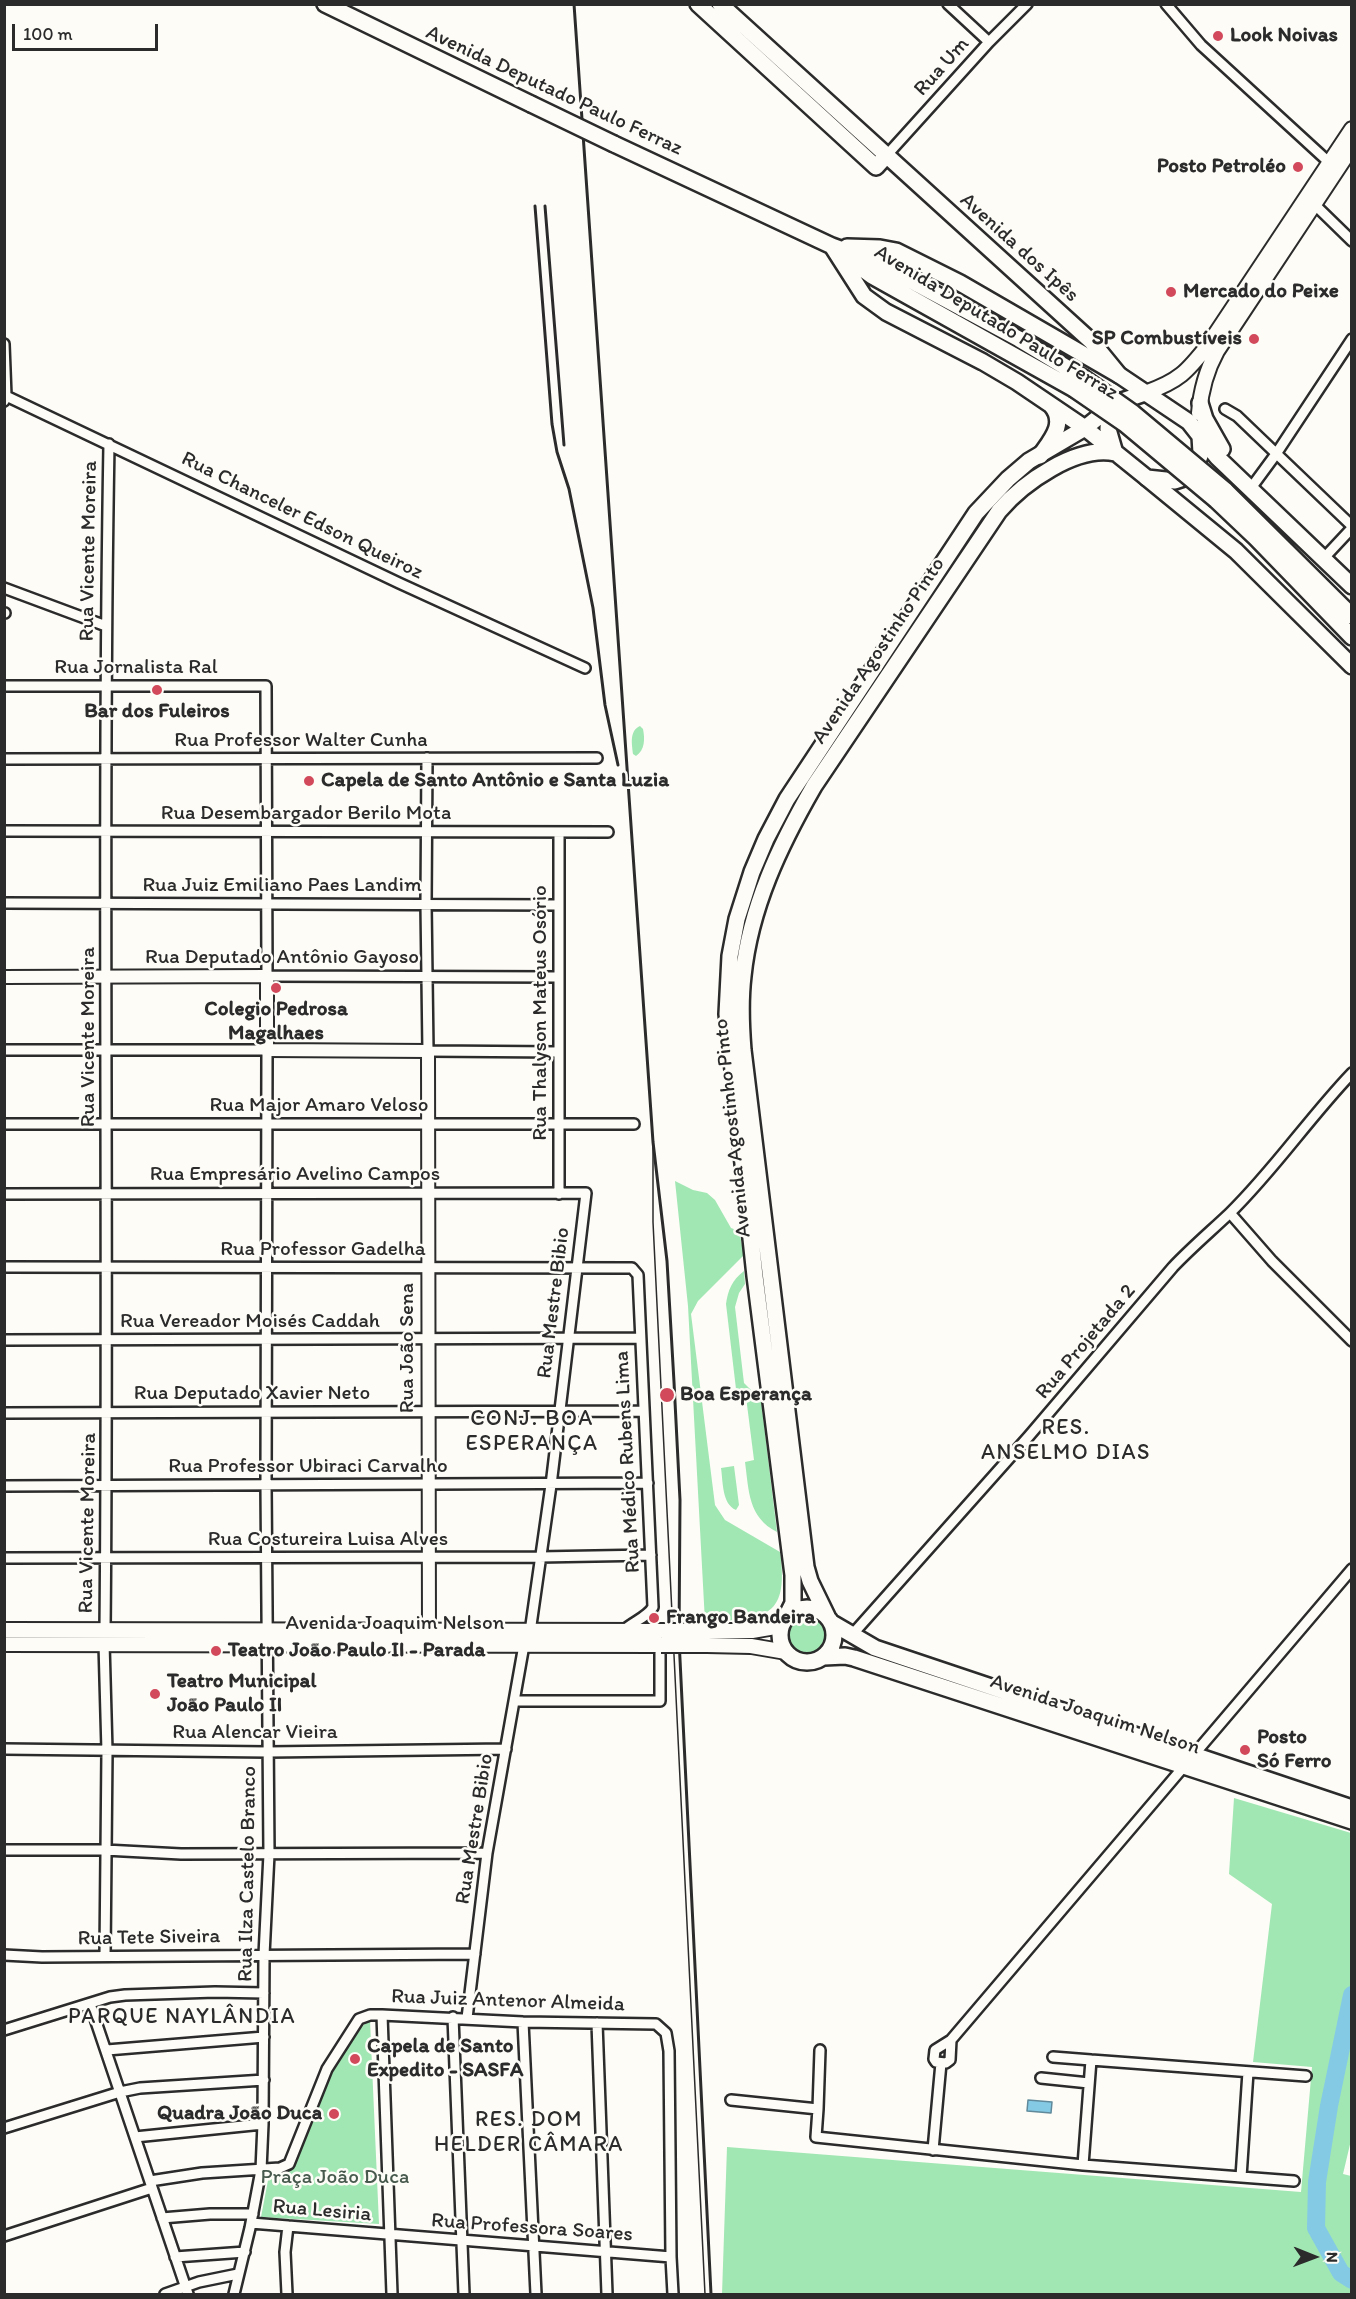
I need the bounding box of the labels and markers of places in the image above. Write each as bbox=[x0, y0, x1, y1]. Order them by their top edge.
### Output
place label: Look Noivas bbox=[1230, 23, 1338, 49]
marker: Look Noivas bbox=[1211, 29, 1225, 43]
place label: Posto Petroléo bbox=[1157, 154, 1286, 180]
marker: Posto Petroléo bbox=[1291, 160, 1305, 174]
place label: Mercado do Peixe bbox=[1183, 279, 1339, 305]
marker: Mercado do Peixe bbox=[1164, 285, 1178, 299]
place label: SP Combustíveis bbox=[1092, 326, 1242, 352]
marker: SP Combustíveis bbox=[1247, 332, 1261, 346]
marker: Bar dos Fuleiros bbox=[150, 683, 164, 697]
place label: Bar dos Fuleiros bbox=[84, 699, 230, 725]
place label: Capela de Santo Antônio e Santa Luzia bbox=[321, 768, 669, 794]
marker: Capela de Santo Antônio e Santa Luzia bbox=[302, 774, 316, 788]
marker: Colegio Pedrosa Magalhaes bbox=[269, 981, 283, 995]
place label: Colegio Pedrosa Magalhaes bbox=[204, 997, 348, 1047]
place label: Boa Esperança bbox=[680, 1382, 812, 1408]
marker: Boa Esperança bbox=[658, 1386, 676, 1404]
place label: Frango Bandeira bbox=[666, 1605, 815, 1631]
marker: Frango Bandeira bbox=[647, 1611, 661, 1625]
place label: Teatro João Paulo II - Parada bbox=[228, 1638, 485, 1664]
marker: Teatro João Paulo II - Parada bbox=[209, 1644, 223, 1658]
place label: Teatro Municipal João Paulo II bbox=[167, 1669, 316, 1719]
marker: Teatro Municipal João Paulo II bbox=[148, 1687, 162, 1701]
place label: Posto Só Ferro bbox=[1257, 1725, 1331, 1775]
marker: Posto Só Ferro bbox=[1238, 1743, 1252, 1757]
place label: Capela de Santo Expedito - SASFA bbox=[367, 2034, 523, 2084]
marker: Capela de Santo Expedito - SASFA bbox=[348, 2052, 362, 2066]
place label: Quadra João Duca bbox=[157, 2101, 322, 2127]
marker: Quadra João Duca bbox=[327, 2107, 341, 2121]

